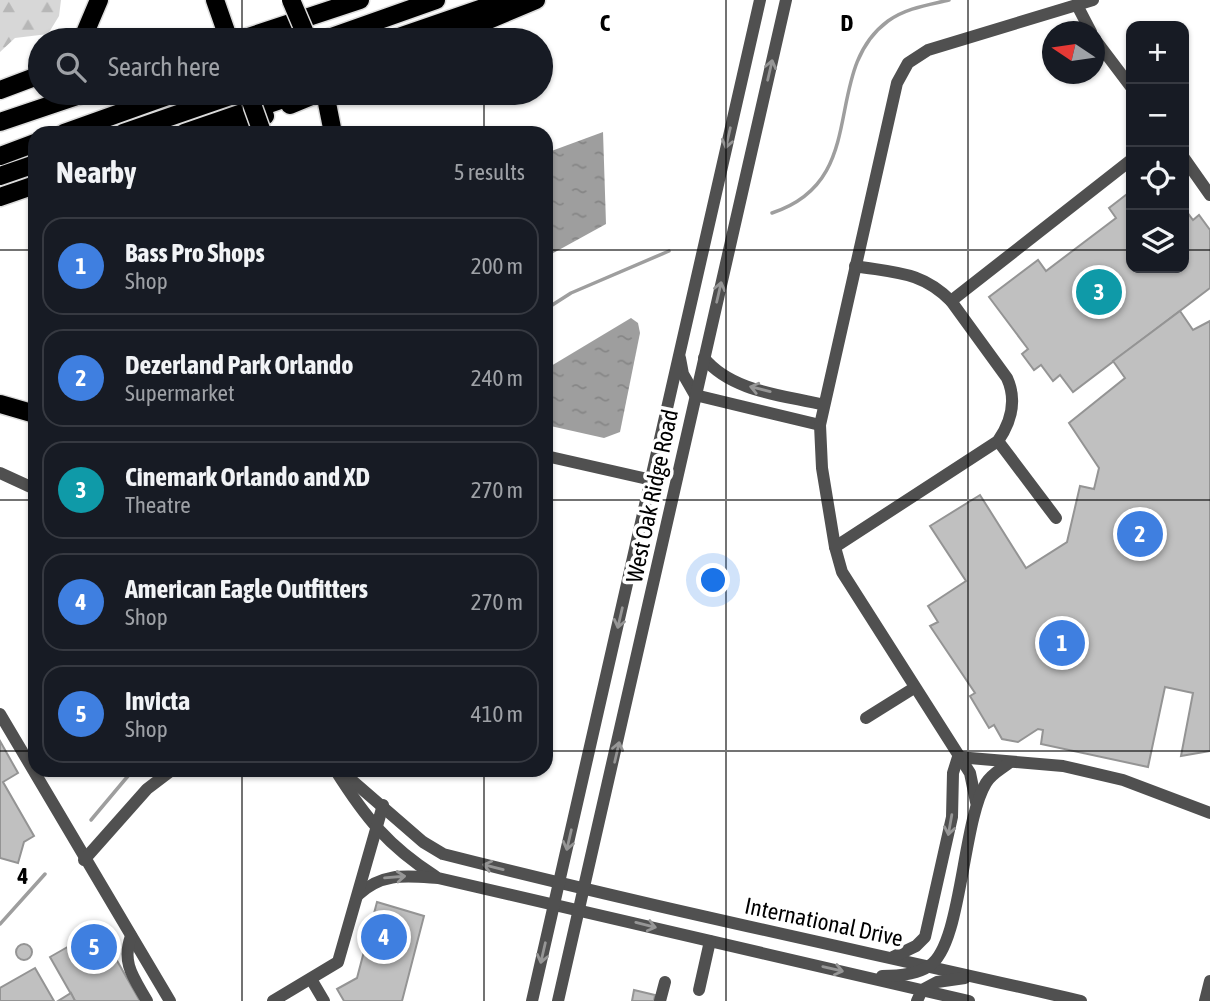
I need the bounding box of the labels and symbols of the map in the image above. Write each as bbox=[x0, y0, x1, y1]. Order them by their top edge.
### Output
text: C bbox=[600, 10, 611, 36]
text: D bbox=[841, 10, 854, 36]
north arrow bbox=[1042, 21, 1105, 84]
one-way arrow bbox=[764, 59, 777, 82]
one-way arrow bbox=[720, 126, 734, 149]
pin: 3 bbox=[1076, 266, 1122, 318]
one-way arrow bbox=[713, 281, 727, 304]
one-way arrow bbox=[749, 382, 772, 395]
street label: West Oak Ridge Road bbox=[621, 407, 683, 585]
pin: 2 bbox=[1117, 508, 1163, 560]
your location bbox=[696, 563, 730, 597]
one-way arrow bbox=[613, 607, 626, 629]
pin: 1 bbox=[1039, 617, 1085, 669]
one-way arrow bbox=[610, 741, 624, 764]
one-way arrow bbox=[943, 813, 956, 836]
one-way arrow bbox=[562, 828, 575, 851]
one-way arrow bbox=[482, 860, 505, 873]
text: 4 bbox=[17, 863, 29, 889]
one-way arrow bbox=[383, 870, 406, 883]
street label: International Drive bbox=[743, 893, 905, 951]
pin: 4 bbox=[361, 911, 407, 963]
one-way arrow bbox=[634, 919, 657, 933]
pin: 5 bbox=[71, 921, 117, 973]
one-way arrow bbox=[536, 941, 549, 963]
one-way arrow bbox=[821, 963, 844, 976]

